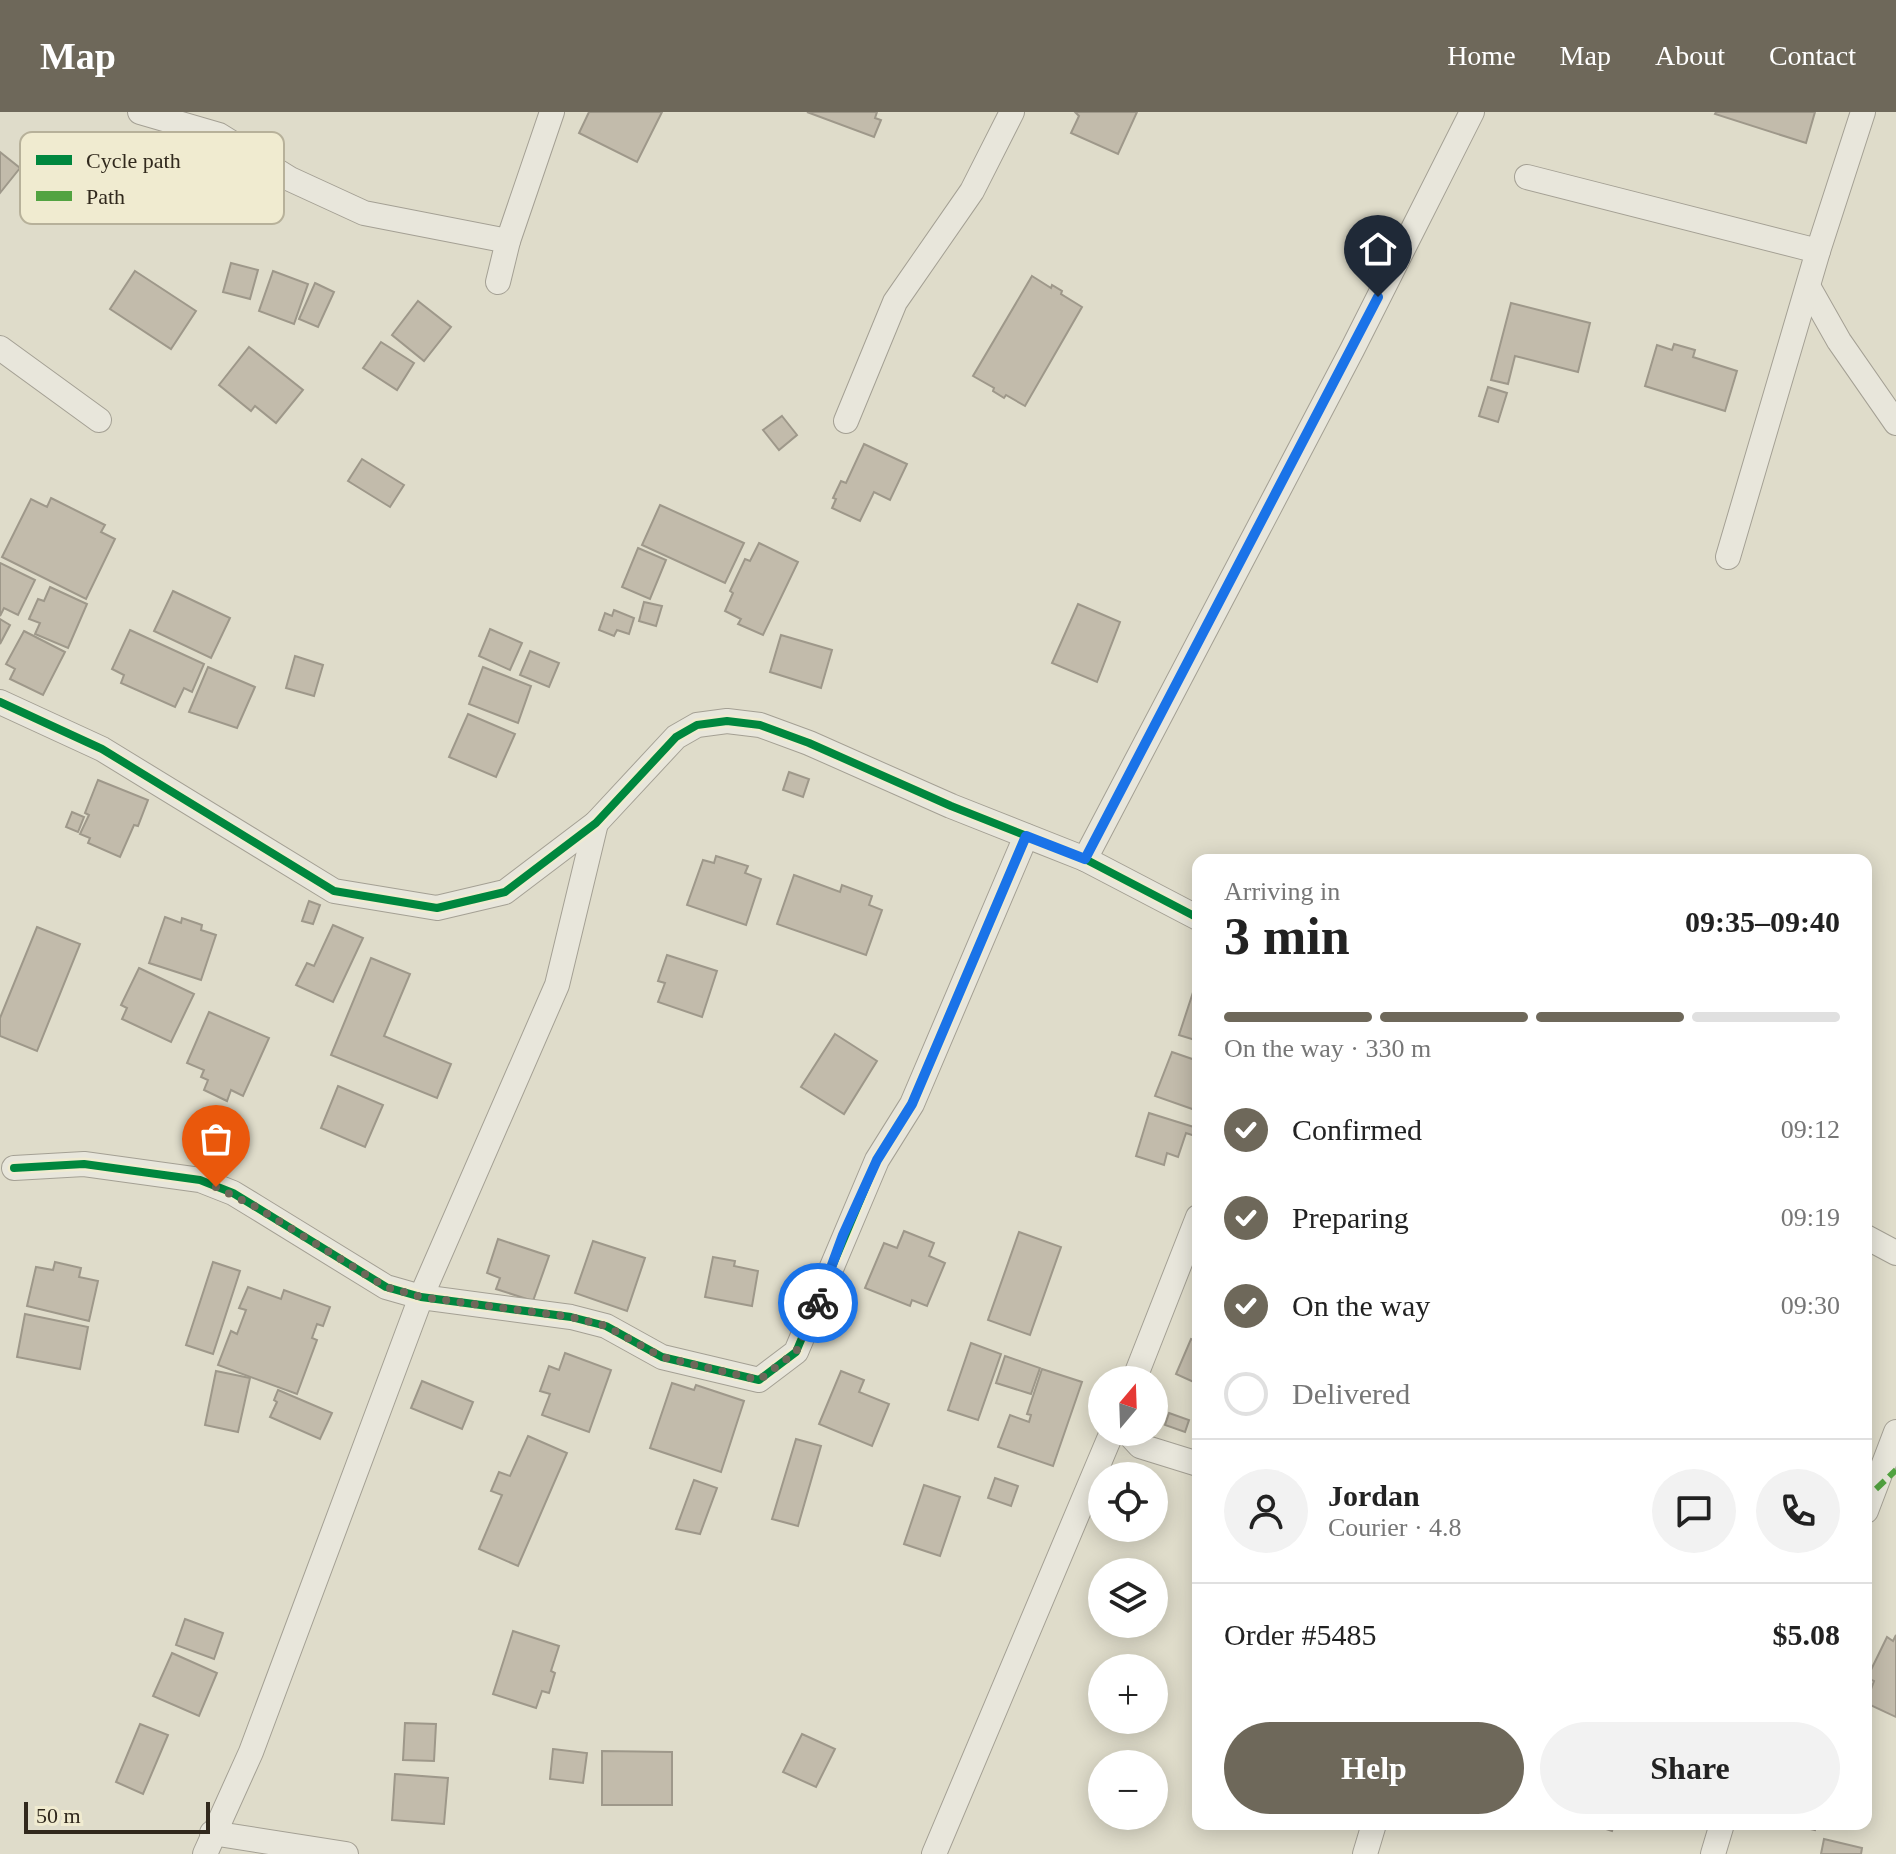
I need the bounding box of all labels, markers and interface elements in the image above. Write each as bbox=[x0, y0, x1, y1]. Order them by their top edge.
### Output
text: Map bbox=[40, 35, 116, 77]
text: Home bbox=[1447, 40, 1516, 71]
text: Map bbox=[1560, 40, 1611, 71]
text: About bbox=[1655, 40, 1725, 71]
text: Contact bbox=[1769, 40, 1856, 71]
legend bbox=[20, 132, 284, 224]
text: Cycle path bbox=[86, 148, 181, 173]
text: Path bbox=[86, 184, 125, 209]
pin bbox=[1344, 215, 1412, 297]
icon: home bbox=[1356, 227, 1400, 271]
text: Arriving in bbox=[1224, 877, 1340, 906]
text: 09:35–09:40 bbox=[1685, 905, 1840, 938]
text: 3 min bbox=[1224, 908, 1350, 965]
text: On the way · 330 m bbox=[1224, 1034, 1431, 1063]
pin bbox=[182, 1105, 250, 1187]
icon: check bbox=[1224, 1108, 1268, 1152]
text: Confirmed bbox=[1292, 1113, 1422, 1146]
text: 09:12 bbox=[1781, 1115, 1840, 1144]
icon: bag bbox=[194, 1117, 238, 1161]
icon: check bbox=[1224, 1196, 1268, 1240]
text: Preparing bbox=[1292, 1201, 1409, 1234]
text: 09:19 bbox=[1781, 1203, 1840, 1232]
courier bbox=[778, 1263, 858, 1343]
icon: bike bbox=[796, 1281, 840, 1325]
icon: check bbox=[1224, 1284, 1268, 1328]
text: On the way bbox=[1292, 1289, 1430, 1322]
text: 09:30 bbox=[1781, 1291, 1840, 1320]
north arrow bbox=[1088, 1366, 1168, 1446]
map controls bbox=[1088, 1366, 1168, 1830]
text: Delivered bbox=[1292, 1377, 1410, 1410]
button: locate bbox=[1088, 1462, 1168, 1542]
button: person bbox=[1224, 1469, 1308, 1553]
button: chat bbox=[1652, 1469, 1736, 1553]
button: phone bbox=[1756, 1469, 1840, 1553]
text: Jordan bbox=[1328, 1479, 1420, 1512]
text: Courier · 4.8 bbox=[1328, 1513, 1462, 1542]
button: layers bbox=[1088, 1558, 1168, 1638]
text: Order #5485 bbox=[1224, 1618, 1376, 1651]
text: $5.08 bbox=[1773, 1618, 1840, 1651]
button: + bbox=[1088, 1654, 1168, 1734]
button: Help bbox=[1224, 1722, 1524, 1814]
button: Share bbox=[1540, 1722, 1840, 1814]
button: − bbox=[1088, 1750, 1168, 1830]
scale bar bbox=[24, 1798, 210, 1834]
text: 50 m bbox=[36, 1803, 81, 1828]

